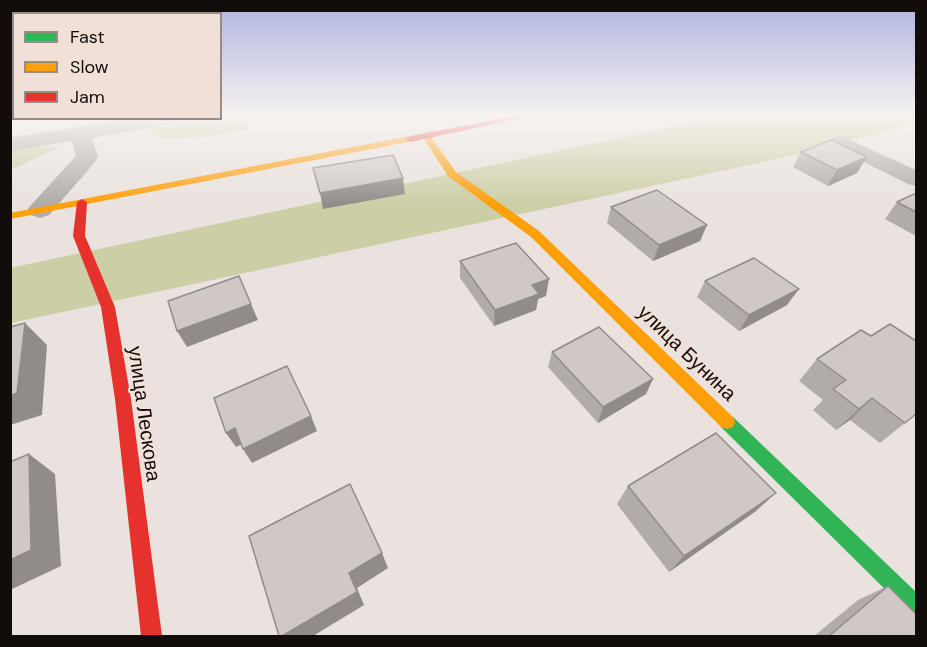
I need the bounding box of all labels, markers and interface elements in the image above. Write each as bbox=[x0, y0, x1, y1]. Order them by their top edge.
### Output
legend bbox=[12, 12, 222, 120]
text: Fast bbox=[70, 25, 105, 49]
text: Slow bbox=[70, 55, 109, 79]
text: Jam bbox=[70, 85, 105, 109]
street label: улица Бунина bbox=[632, 301, 740, 407]
street label: улица Лескова bbox=[122, 345, 164, 483]

